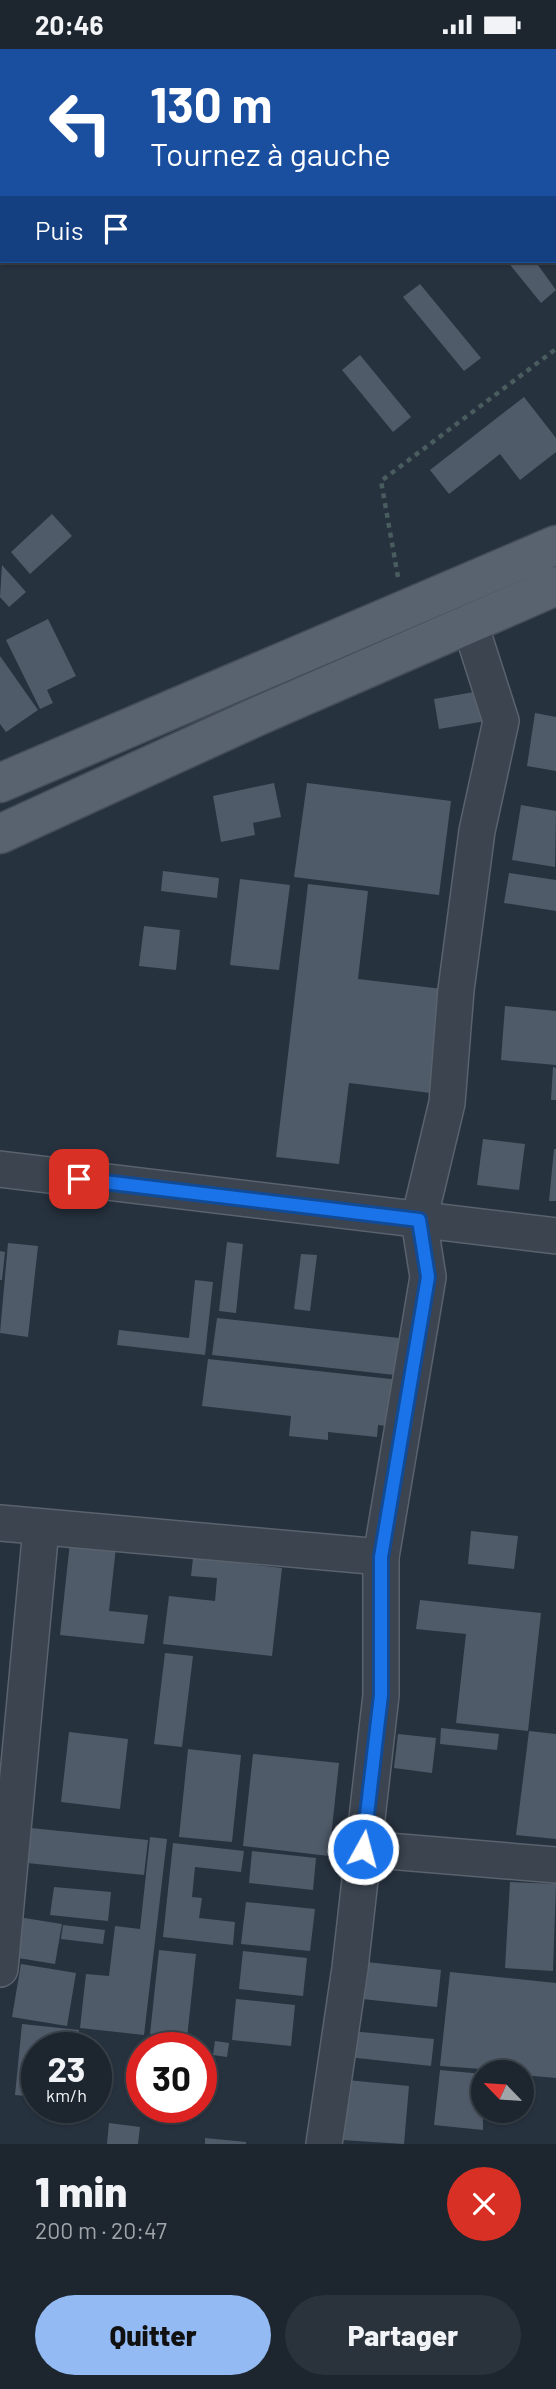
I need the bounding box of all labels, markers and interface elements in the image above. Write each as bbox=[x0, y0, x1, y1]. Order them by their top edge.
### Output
text: 20:46 bbox=[35, 9, 104, 40]
text: 130 m bbox=[150, 74, 272, 133]
icon: left bbox=[35, 77, 126, 168]
text: Tournez à gauche bbox=[150, 134, 391, 172]
icon: arrive bbox=[97, 210, 135, 248]
text: Puis bbox=[35, 214, 83, 245]
pin bbox=[49, 1149, 109, 1209]
icon: arrive bbox=[60, 1160, 98, 1198]
position arrow bbox=[326, 1812, 400, 1886]
speed limit sign: 30 bbox=[126, 2032, 217, 2123]
text: 23 bbox=[47, 2047, 86, 2089]
north arrow bbox=[471, 2060, 534, 2123]
map controls bbox=[471, 2060, 534, 2123]
text: km/h bbox=[46, 2084, 87, 2106]
text: 1 min bbox=[35, 2165, 127, 2215]
button: close bbox=[447, 2167, 521, 2241]
text: 200 m · 20:47 bbox=[35, 2216, 167, 2244]
button: Quitter bbox=[35, 2295, 271, 2375]
button: Partager bbox=[285, 2295, 521, 2375]

